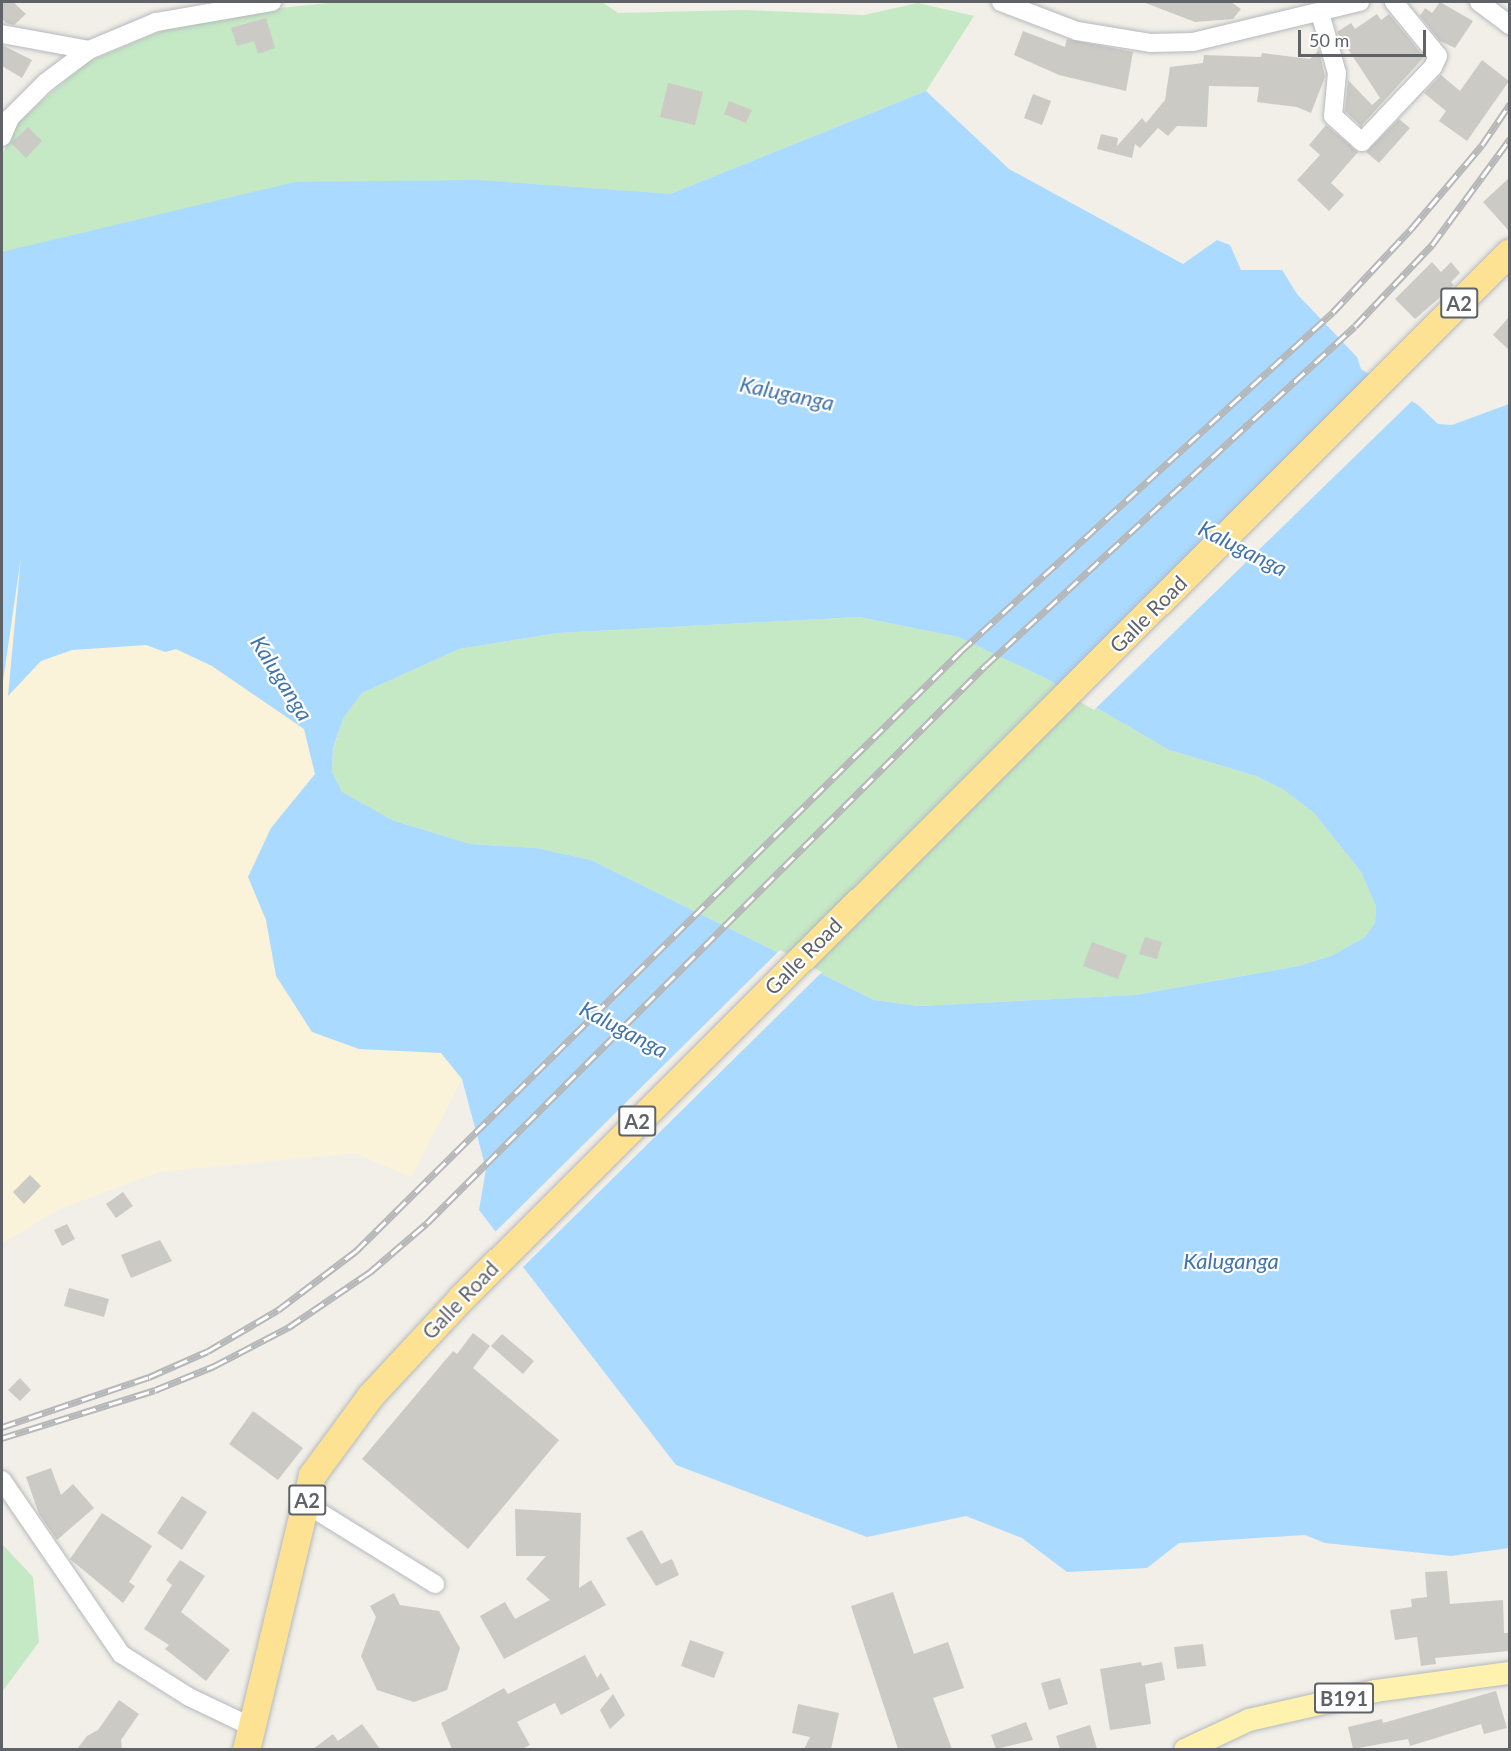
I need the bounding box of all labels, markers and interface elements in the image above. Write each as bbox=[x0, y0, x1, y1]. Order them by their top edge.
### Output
scale bar bbox=[1301, 18, 1428, 56]
text: 50 m bbox=[1309, 29, 1349, 51]
road number: A2 bbox=[1440, 286, 1478, 320]
water label: Kaluganga bbox=[737, 370, 837, 416]
water label: Kaluganga bbox=[1194, 515, 1292, 581]
street label: Galle Road bbox=[1104, 570, 1192, 658]
water label: Kaluganga bbox=[245, 630, 319, 726]
street label: Galle Road bbox=[759, 912, 847, 1000]
water label: Kaluganga bbox=[576, 995, 672, 1063]
road number: A2 bbox=[618, 1104, 656, 1138]
water label: Kaluganga bbox=[1183, 1248, 1279, 1274]
street label: Galle Road bbox=[417, 1256, 503, 1344]
road number: A2 bbox=[288, 1483, 326, 1517]
road number: B191 bbox=[1314, 1681, 1374, 1715]

